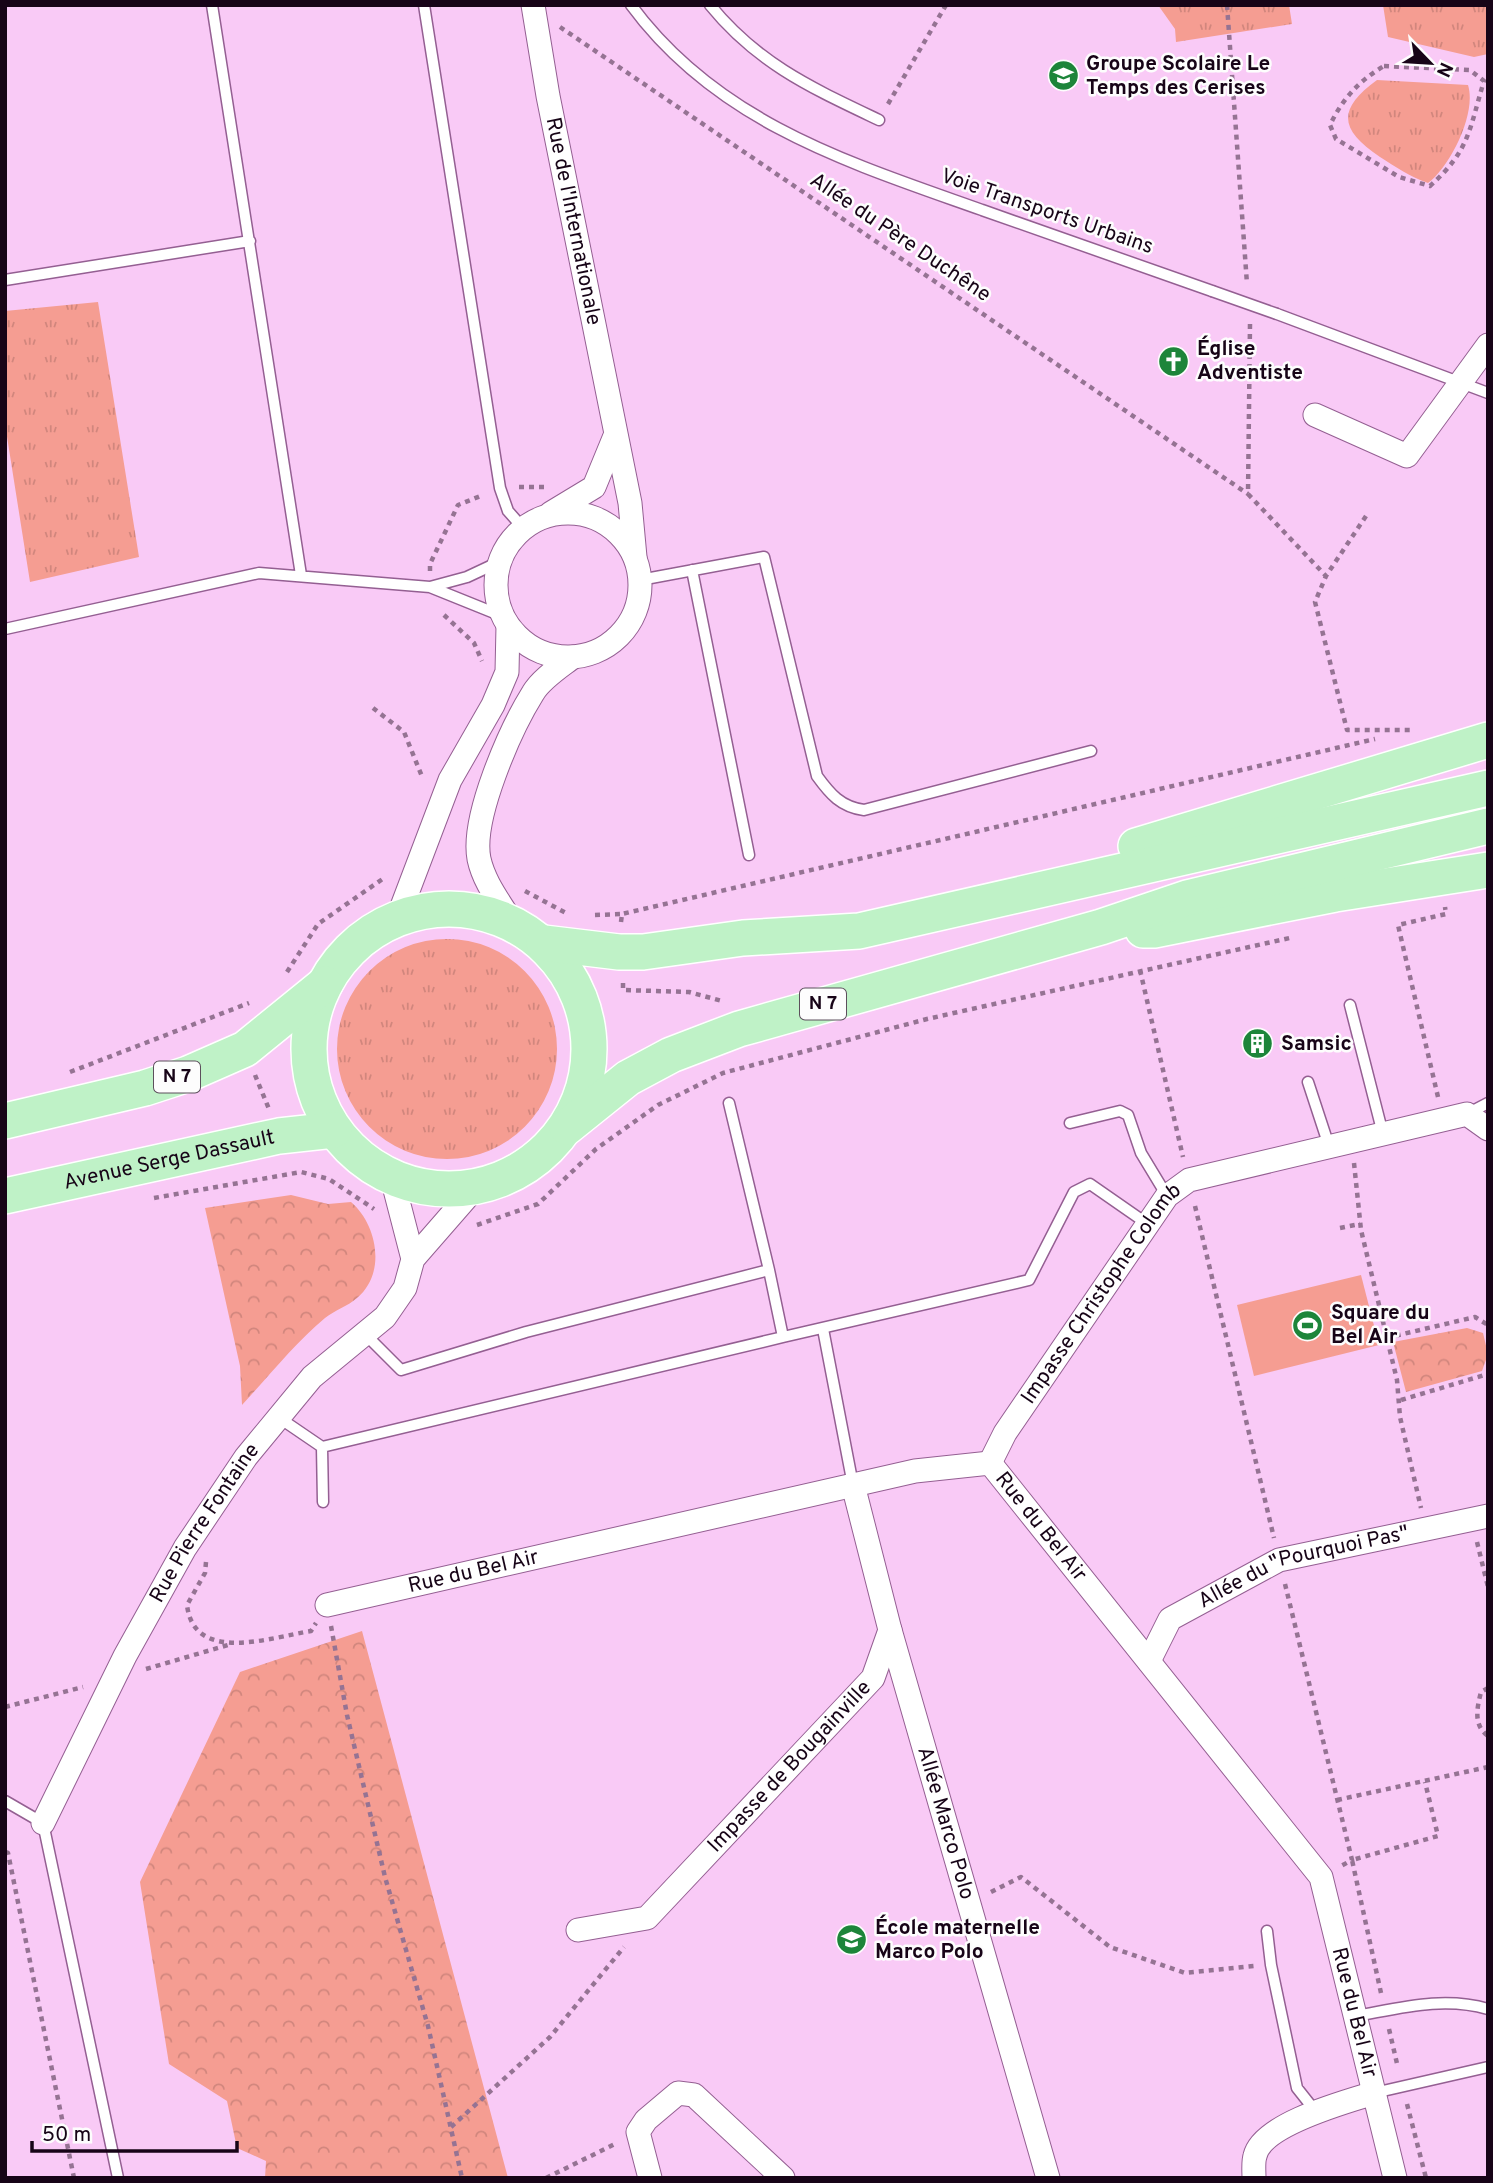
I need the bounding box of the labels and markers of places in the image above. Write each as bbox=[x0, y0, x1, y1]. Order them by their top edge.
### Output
place label: Groupe Scolaire Le Temps des Cerises bbox=[1086, 51, 1270, 102]
school or university icon: Groupe Scolaire Le Temps des Cerises bbox=[1046, 59, 1080, 93]
place label: Église Adventiste bbox=[1197, 335, 1303, 387]
church icon: Église Adventiste bbox=[1157, 344, 1191, 378]
building icon: Samsic bbox=[1241, 1027, 1275, 1061]
place label: Samsic bbox=[1281, 1031, 1352, 1058]
place label: Square du Bel Air bbox=[1331, 1300, 1430, 1351]
sports icon: Square du Bel Air bbox=[1291, 1308, 1325, 1342]
place label: École maternelle Marco Polo bbox=[875, 1914, 1040, 1966]
school or university icon: École maternelle Marco Polo bbox=[835, 1923, 869, 1957]

